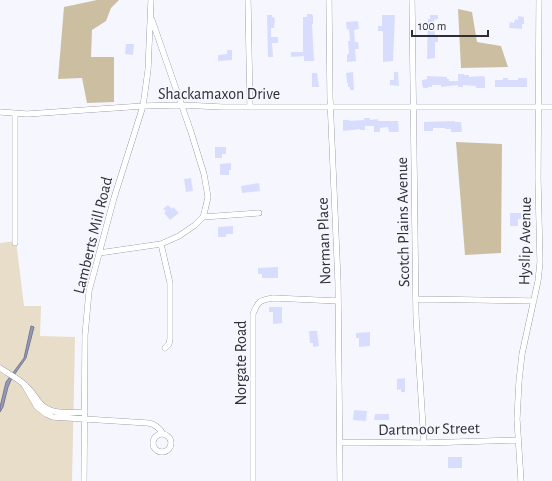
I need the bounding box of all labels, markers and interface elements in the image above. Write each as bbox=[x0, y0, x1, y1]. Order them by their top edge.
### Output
scale bar bbox=[412, 12, 488, 38]
text: 100 m bbox=[418, 20, 446, 32]
street label: Shackamaxon Drive bbox=[158, 86, 280, 102]
street label: Scotch Plains Avenue bbox=[394, 157, 412, 287]
street label: Lamberts Mill Road bbox=[71, 175, 115, 295]
street label: Norman Place bbox=[314, 197, 334, 285]
street label: Hyslip Avenue bbox=[516, 197, 535, 285]
street label: Norgate Road bbox=[233, 320, 249, 406]
street label: Dartmoor Street bbox=[378, 420, 480, 438]

